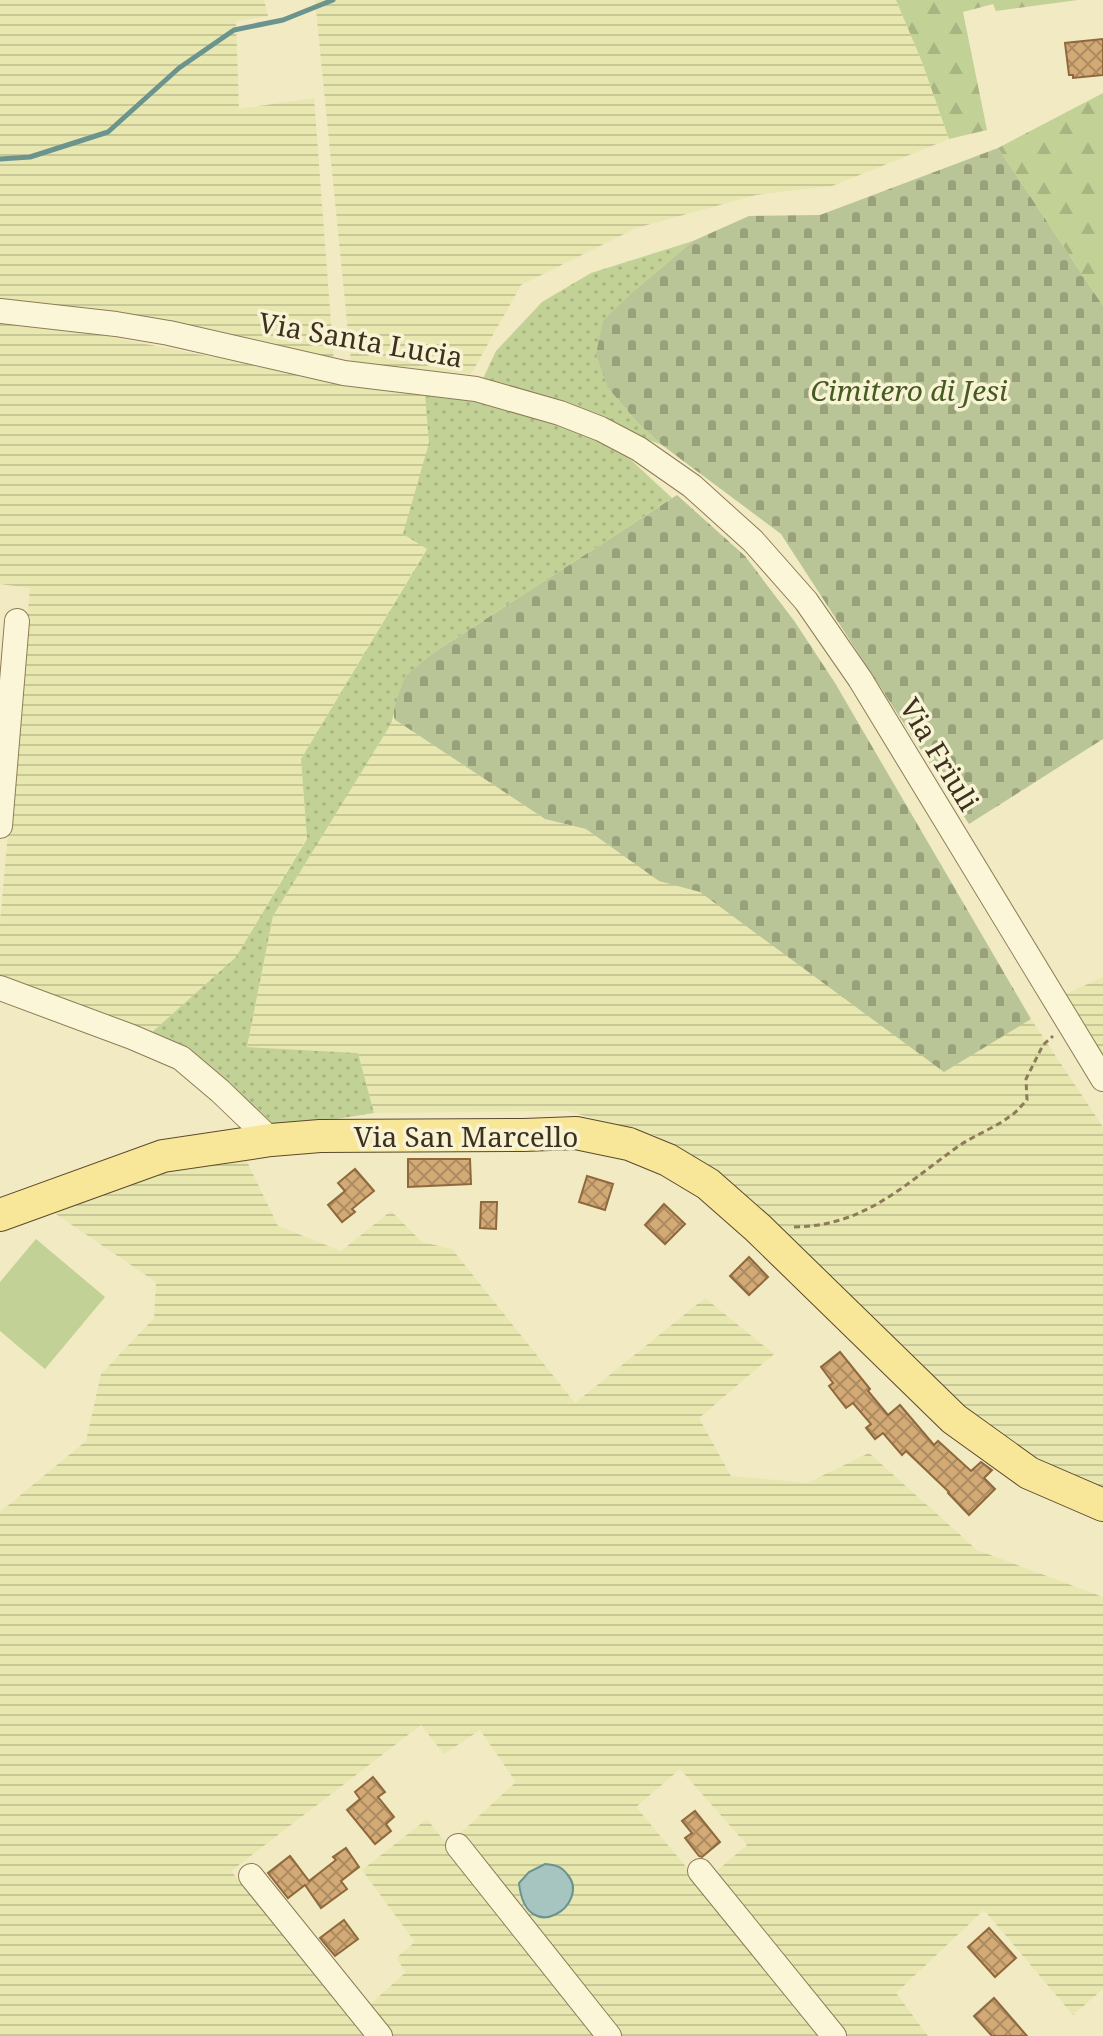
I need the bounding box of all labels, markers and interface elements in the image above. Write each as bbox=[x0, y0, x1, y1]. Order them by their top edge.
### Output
street label: Via Santa Lucia bbox=[256, 302, 466, 376]
park label: Cimitero di Jesi bbox=[811, 371, 1008, 409]
street label: Via Friuli bbox=[892, 691, 988, 817]
street label: Via San Marcello bbox=[354, 1117, 578, 1155]

